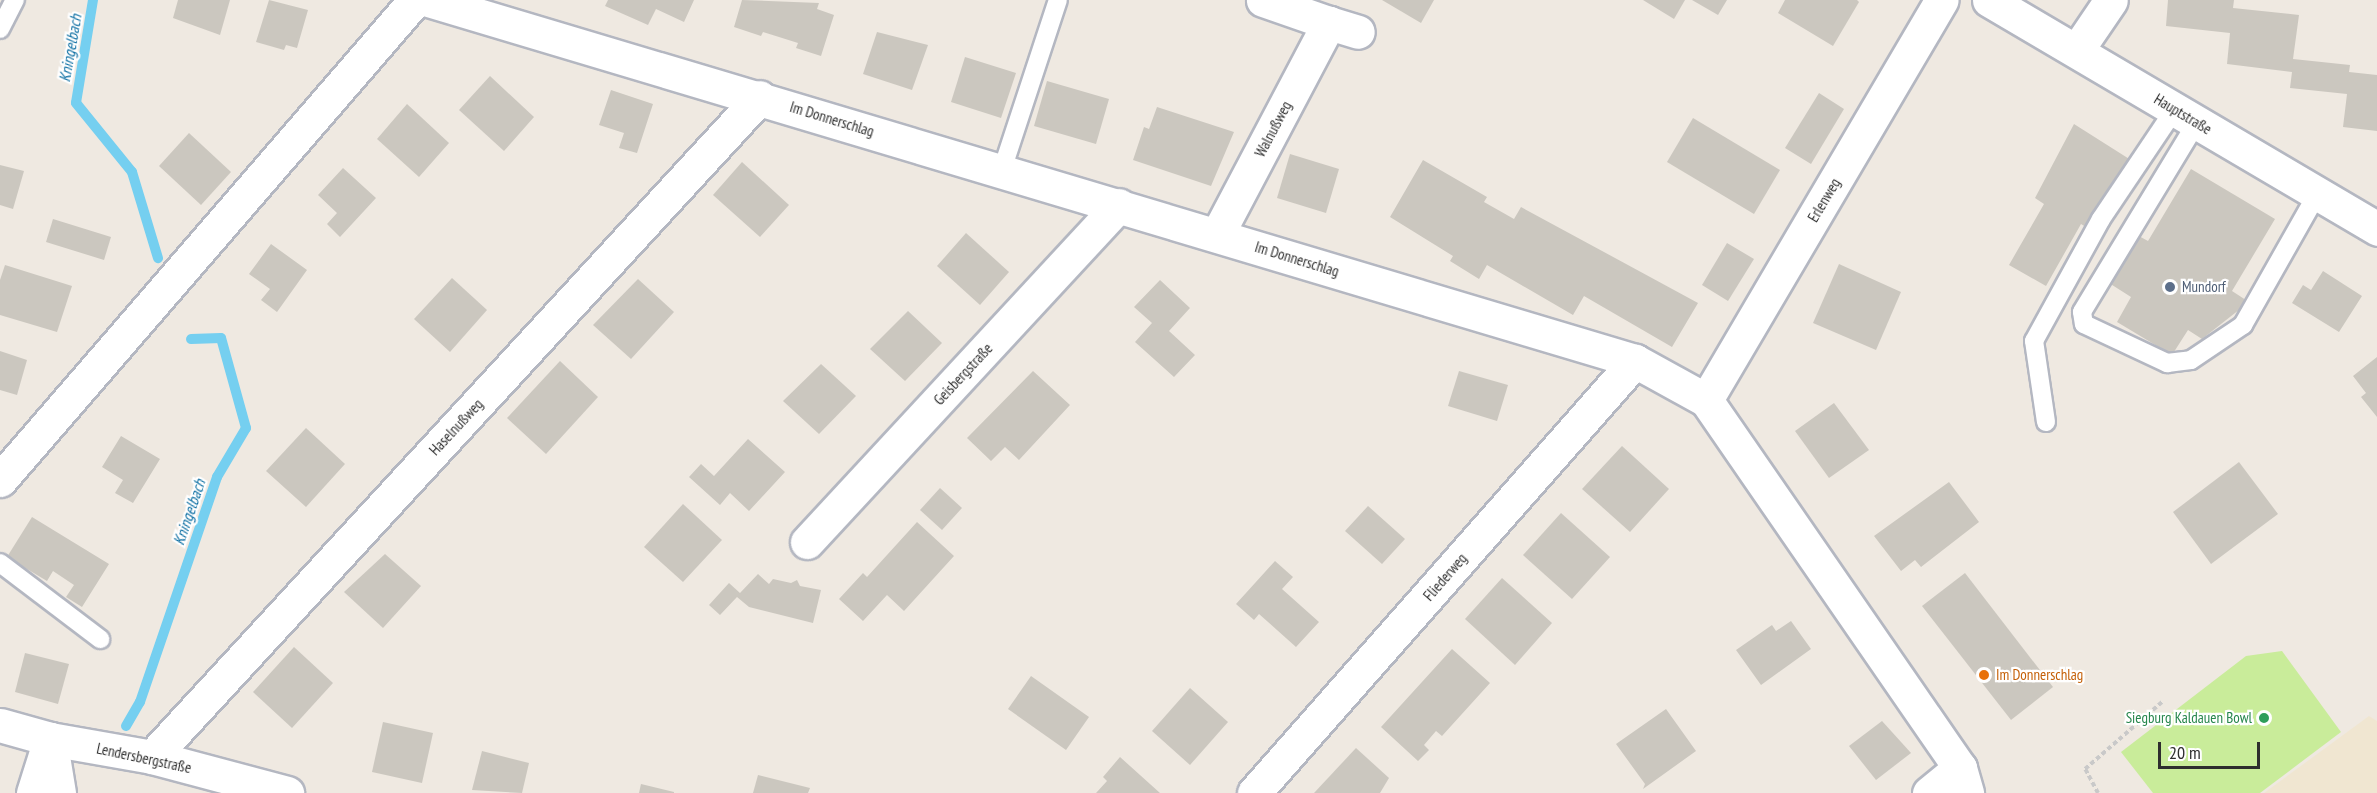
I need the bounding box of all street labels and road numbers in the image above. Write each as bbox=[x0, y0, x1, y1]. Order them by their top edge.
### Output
street label: Hauptstraße bbox=[2151, 90, 2215, 138]
street label: Im Donnerschlag bbox=[788, 98, 876, 140]
street label: Walnußweg bbox=[1251, 98, 1295, 160]
street label: Erlenweg bbox=[1804, 175, 1844, 225]
street label: Im Donnerschlag bbox=[1253, 238, 1341, 280]
street label: Geisbergstraße bbox=[930, 339, 996, 409]
street label: Haselnußweg bbox=[425, 395, 487, 459]
street label: Fliederweg bbox=[1419, 550, 1471, 604]
street label: Lendersbergstraße bbox=[95, 739, 193, 777]

